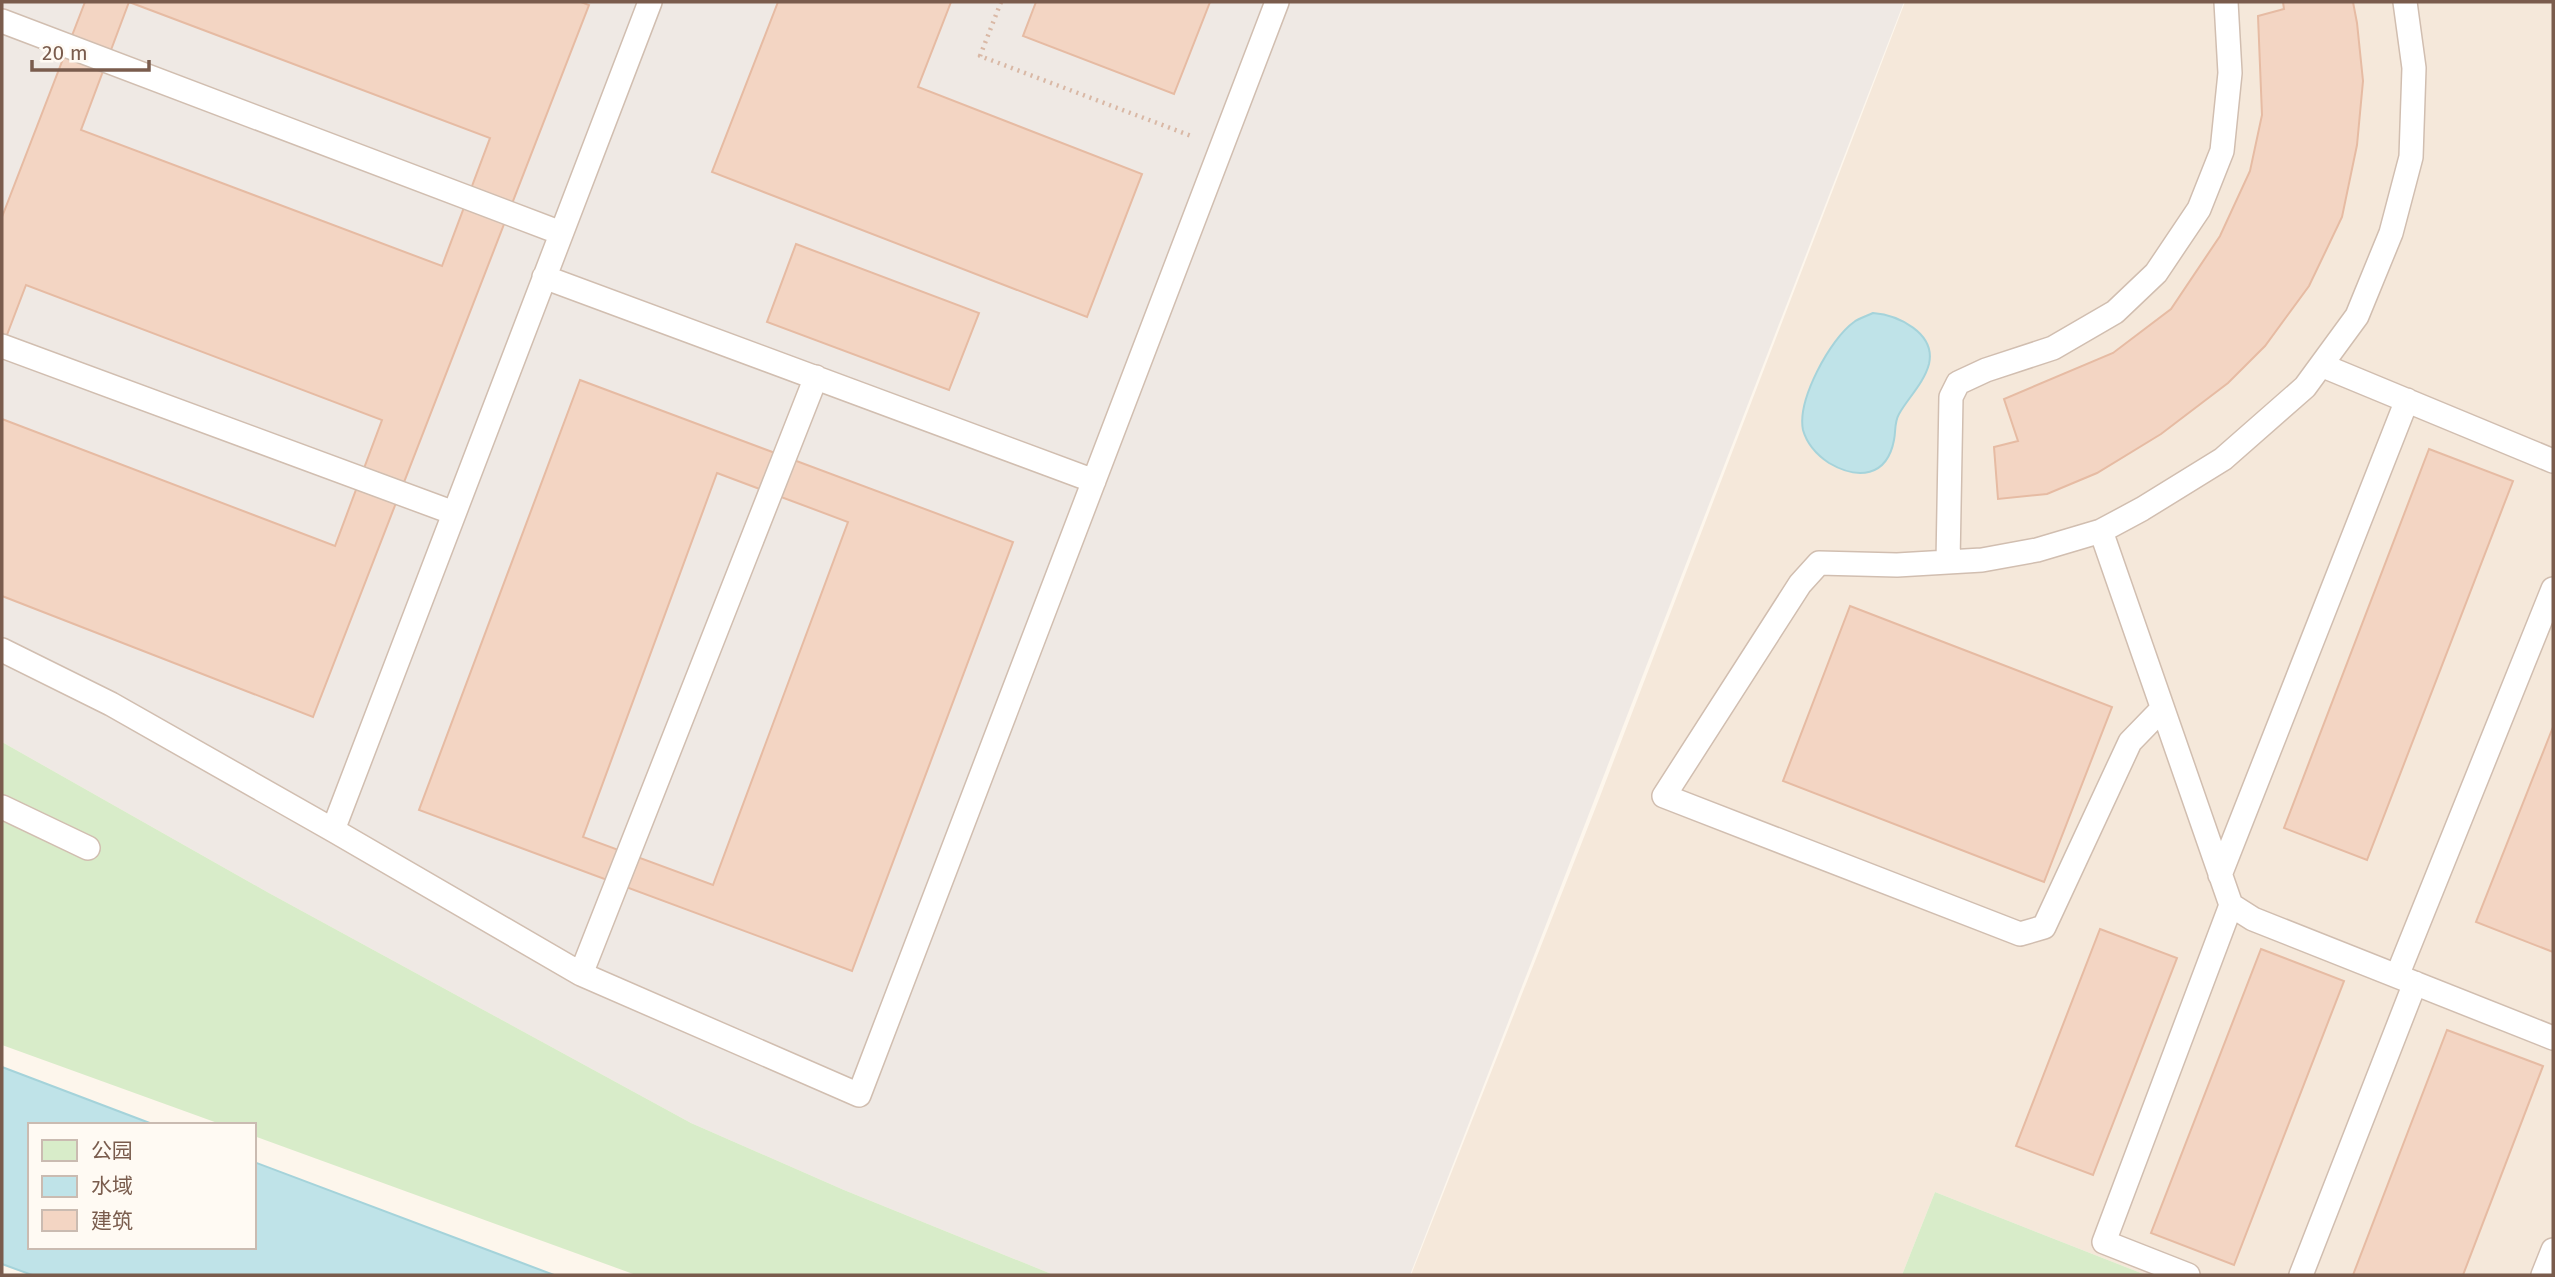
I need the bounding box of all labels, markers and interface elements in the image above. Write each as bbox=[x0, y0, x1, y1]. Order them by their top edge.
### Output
scale bar bbox=[32, 28, 149, 72]
text: 20 m bbox=[42, 40, 88, 66]
legend bbox=[28, 1123, 256, 1249]
text: 公园 bbox=[91, 1138, 133, 1164]
text: 水域 bbox=[91, 1173, 133, 1199]
text: 建筑 bbox=[91, 1208, 133, 1234]

